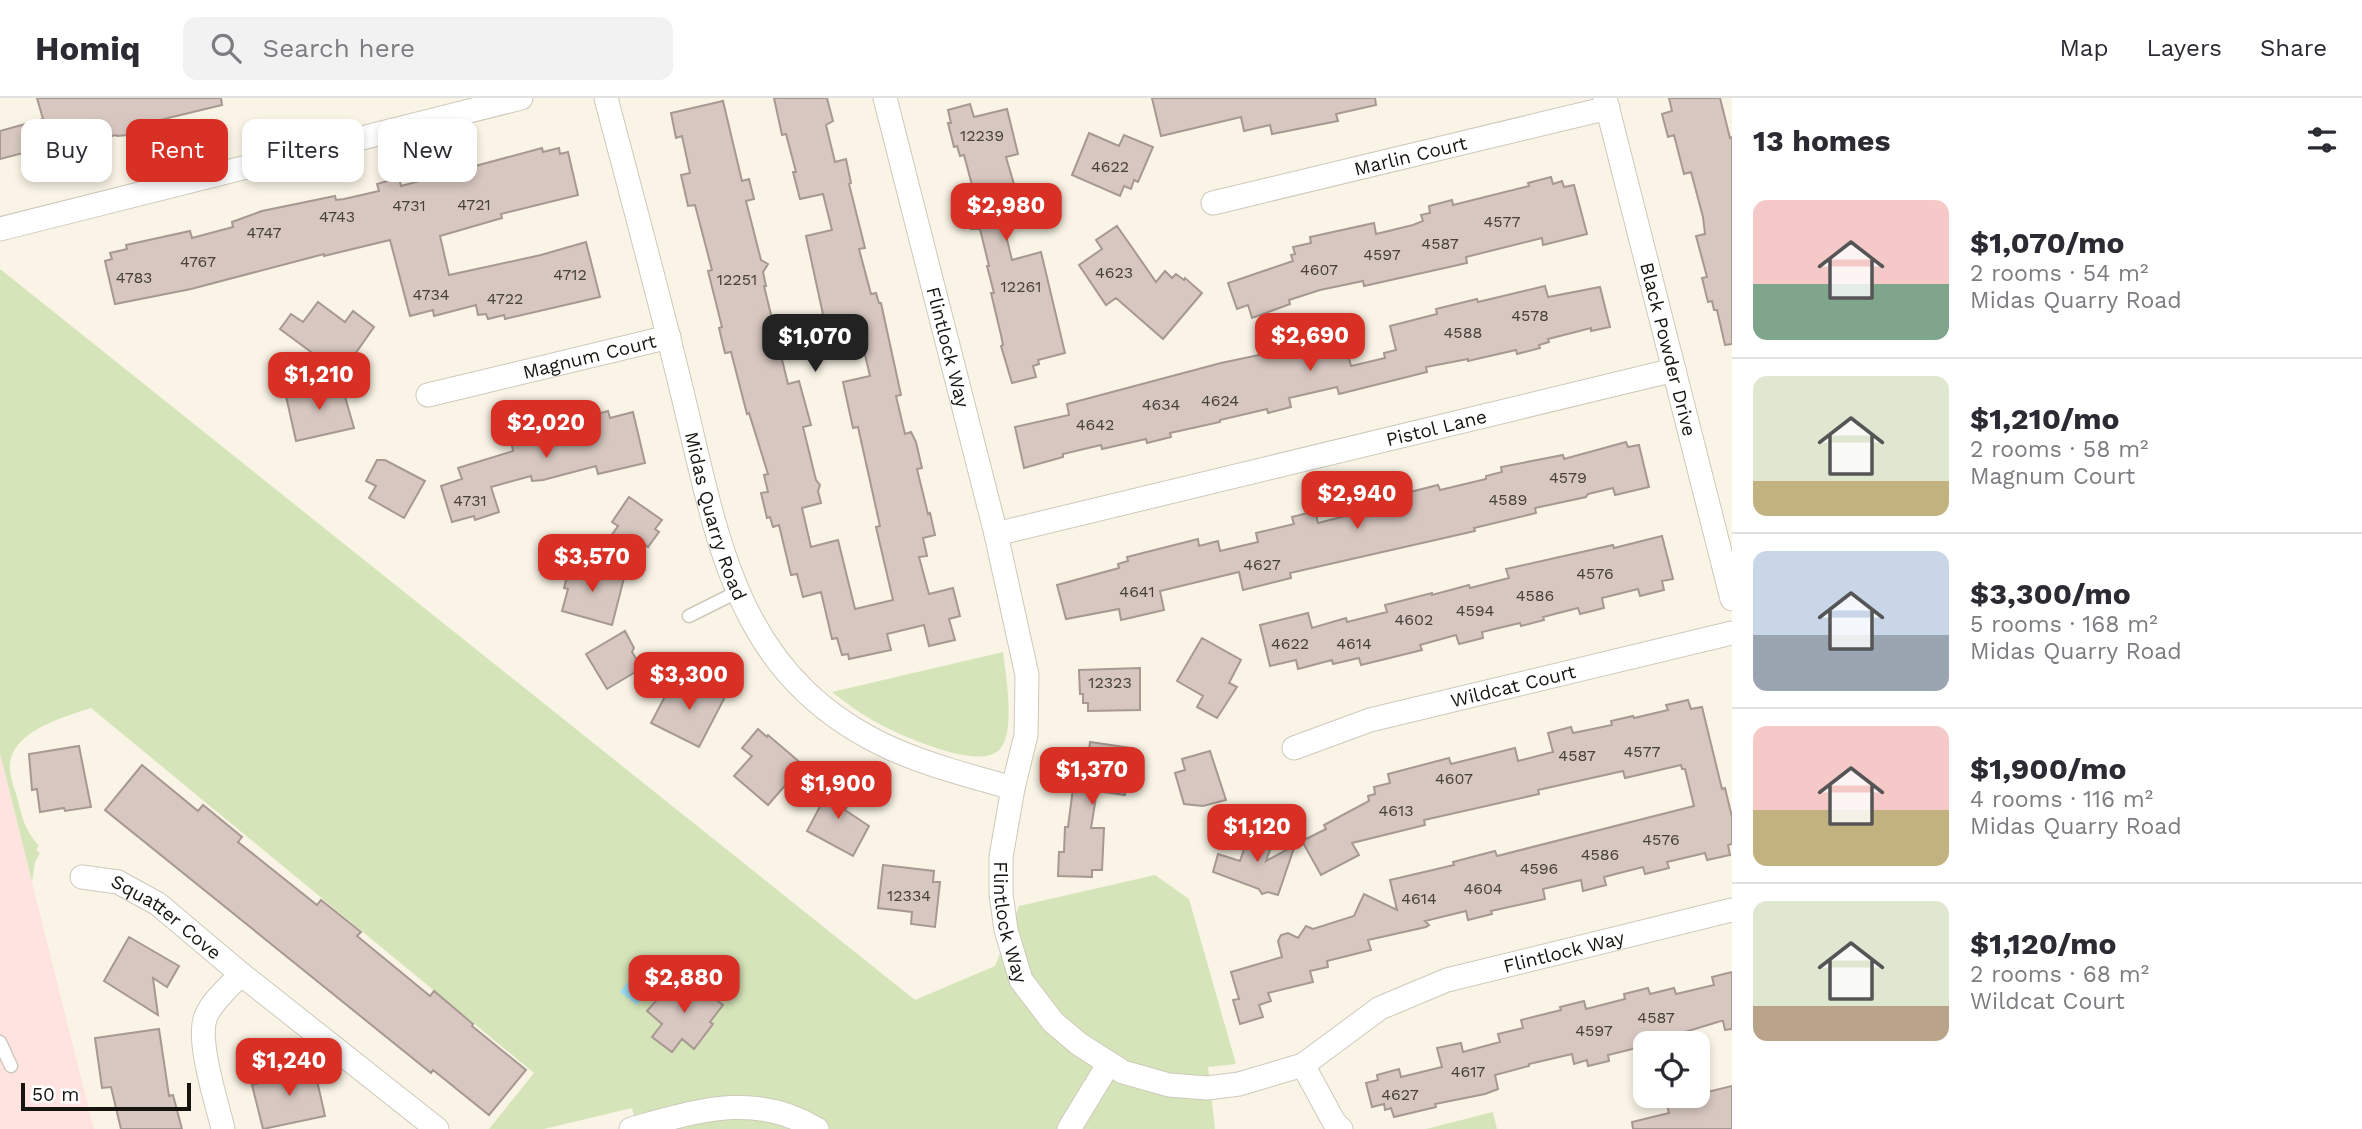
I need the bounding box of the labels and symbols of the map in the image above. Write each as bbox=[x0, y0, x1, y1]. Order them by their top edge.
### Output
house number: 12239 bbox=[960, 126, 1004, 145]
street label: Marlin Court bbox=[1352, 131, 1469, 181]
house number: 4622 bbox=[1091, 157, 1129, 176]
pin: $2,980 bbox=[949, 184, 1063, 243]
house number: 4721 bbox=[457, 195, 491, 214]
house number: 4731 bbox=[392, 196, 426, 215]
house number: 4743 bbox=[319, 207, 355, 226]
house number: 4577 bbox=[1483, 212, 1521, 231]
house number: 4747 bbox=[247, 223, 281, 242]
house number: 4587 bbox=[1421, 234, 1459, 253]
house number: 4597 bbox=[1363, 245, 1401, 264]
house number: 4767 bbox=[180, 252, 216, 271]
house number: 4607 bbox=[1300, 260, 1338, 279]
street label: Black Powder Drive bbox=[1635, 260, 1701, 439]
house number: 4623 bbox=[1095, 263, 1133, 282]
house number: 4712 bbox=[553, 265, 587, 284]
house number: 4783 bbox=[116, 268, 152, 287]
house number: 12251 bbox=[717, 270, 757, 289]
house number: 12261 bbox=[1001, 277, 1041, 296]
street label: Flintlock Way bbox=[921, 284, 974, 410]
house number: 4734 bbox=[412, 285, 450, 304]
house number: 4722 bbox=[487, 289, 523, 308]
house number: 4578 bbox=[1511, 306, 1549, 325]
pin: $1,070 bbox=[758, 314, 872, 374]
pin: $2,690 bbox=[1253, 314, 1367, 373]
house number: 4588 bbox=[1444, 323, 1482, 342]
street label: Magnum Court bbox=[520, 329, 659, 384]
pin: $1,210 bbox=[262, 352, 376, 412]
house number: 4624 bbox=[1201, 391, 1239, 410]
house number: 4634 bbox=[1142, 395, 1181, 414]
pin: $2,020 bbox=[489, 400, 603, 460]
street label: Pistol Lane bbox=[1384, 405, 1489, 451]
house number: 4642 bbox=[1076, 415, 1114, 434]
street label: Midas Quarry Road bbox=[680, 429, 752, 604]
house number: 4579 bbox=[1549, 468, 1587, 487]
pin: $2,940 bbox=[1300, 472, 1414, 531]
house number: 4589 bbox=[1489, 490, 1527, 509]
house number: 4731 bbox=[453, 491, 487, 510]
pin: $3,570 bbox=[535, 534, 649, 594]
house number: 4627 bbox=[1243, 555, 1281, 574]
house number: 4576 bbox=[1576, 564, 1614, 583]
house number: 4641 bbox=[1119, 582, 1155, 601]
house number: 4586 bbox=[1516, 586, 1554, 605]
house number: 4594 bbox=[1456, 601, 1495, 620]
house number: 4602 bbox=[1395, 610, 1433, 629]
house number: 4622 bbox=[1271, 634, 1309, 653]
house number: 4614 bbox=[1336, 634, 1372, 653]
pin: $3,300 bbox=[632, 652, 746, 712]
street label: Wildcat Court bbox=[1448, 660, 1578, 712]
house number: 12323 bbox=[1088, 673, 1132, 692]
house number: 4577 bbox=[1623, 742, 1661, 761]
house number: 4587 bbox=[1558, 746, 1596, 765]
pin: $1,370 bbox=[1035, 748, 1149, 807]
pin: $1,900 bbox=[781, 762, 895, 821]
house number: 4607 bbox=[1435, 769, 1473, 788]
house number: 4613 bbox=[1378, 801, 1414, 820]
pin: $1,120 bbox=[1200, 804, 1314, 864]
house number: 4576 bbox=[1642, 830, 1680, 849]
house number: 4586 bbox=[1581, 845, 1619, 864]
house number: 4596 bbox=[1520, 859, 1558, 878]
street label: Flintlock Way bbox=[989, 861, 1032, 986]
street label: Squatter Cove bbox=[107, 870, 226, 964]
house number: 4604 bbox=[1463, 879, 1503, 898]
house number: 12334 bbox=[887, 886, 931, 905]
house number: 4614 bbox=[1401, 889, 1437, 908]
street label: Flintlock Way bbox=[1501, 926, 1627, 978]
pin: $2,880 bbox=[627, 956, 741, 1015]
house number: 4587 bbox=[1637, 1008, 1675, 1027]
house number: 4597 bbox=[1575, 1021, 1613, 1040]
pin: $1,240 bbox=[232, 1038, 346, 1098]
house number: 4617 bbox=[1451, 1062, 1485, 1081]
scale bar bbox=[21, 1080, 191, 1112]
house number: 4627 bbox=[1381, 1085, 1419, 1104]

